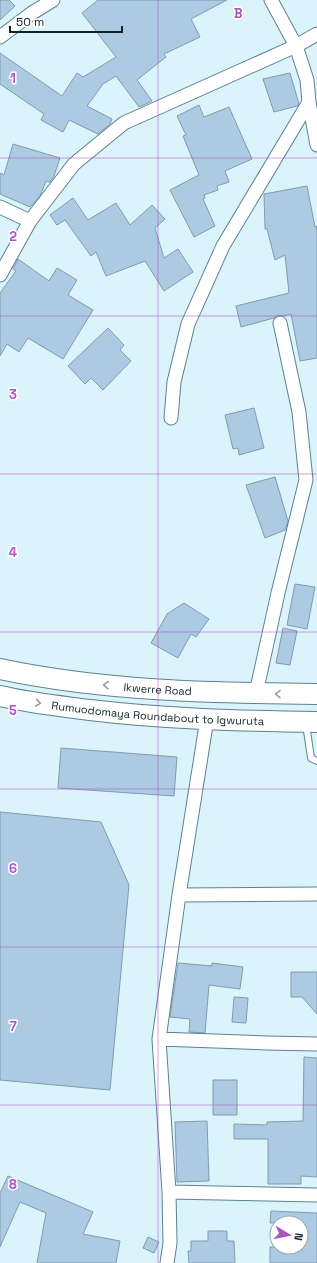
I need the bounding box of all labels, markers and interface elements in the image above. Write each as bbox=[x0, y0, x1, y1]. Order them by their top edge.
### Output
text: B bbox=[234, 5, 243, 22]
scale bar bbox=[10, 8, 122, 34]
text: 50 m bbox=[16, 14, 44, 30]
text: 1 bbox=[10, 70, 16, 87]
text: 2 bbox=[9, 228, 17, 245]
text: 3 bbox=[9, 386, 17, 403]
text: 4 bbox=[9, 544, 17, 561]
one-way arrow bbox=[103, 680, 109, 689]
street label: Ikwerre Road bbox=[123, 680, 192, 698]
one-way arrow bbox=[275, 690, 281, 698]
one-way arrow bbox=[35, 698, 41, 707]
street label: Rumuodomaya Roundabout to Igwuruta bbox=[51, 698, 265, 728]
text: 5 bbox=[9, 702, 17, 719]
text: 6 bbox=[9, 860, 17, 877]
text: 7 bbox=[9, 1018, 17, 1035]
text: 8 bbox=[9, 1176, 17, 1193]
north arrow bbox=[269, 1215, 309, 1255]
text: N bbox=[291, 1232, 306, 1242]

